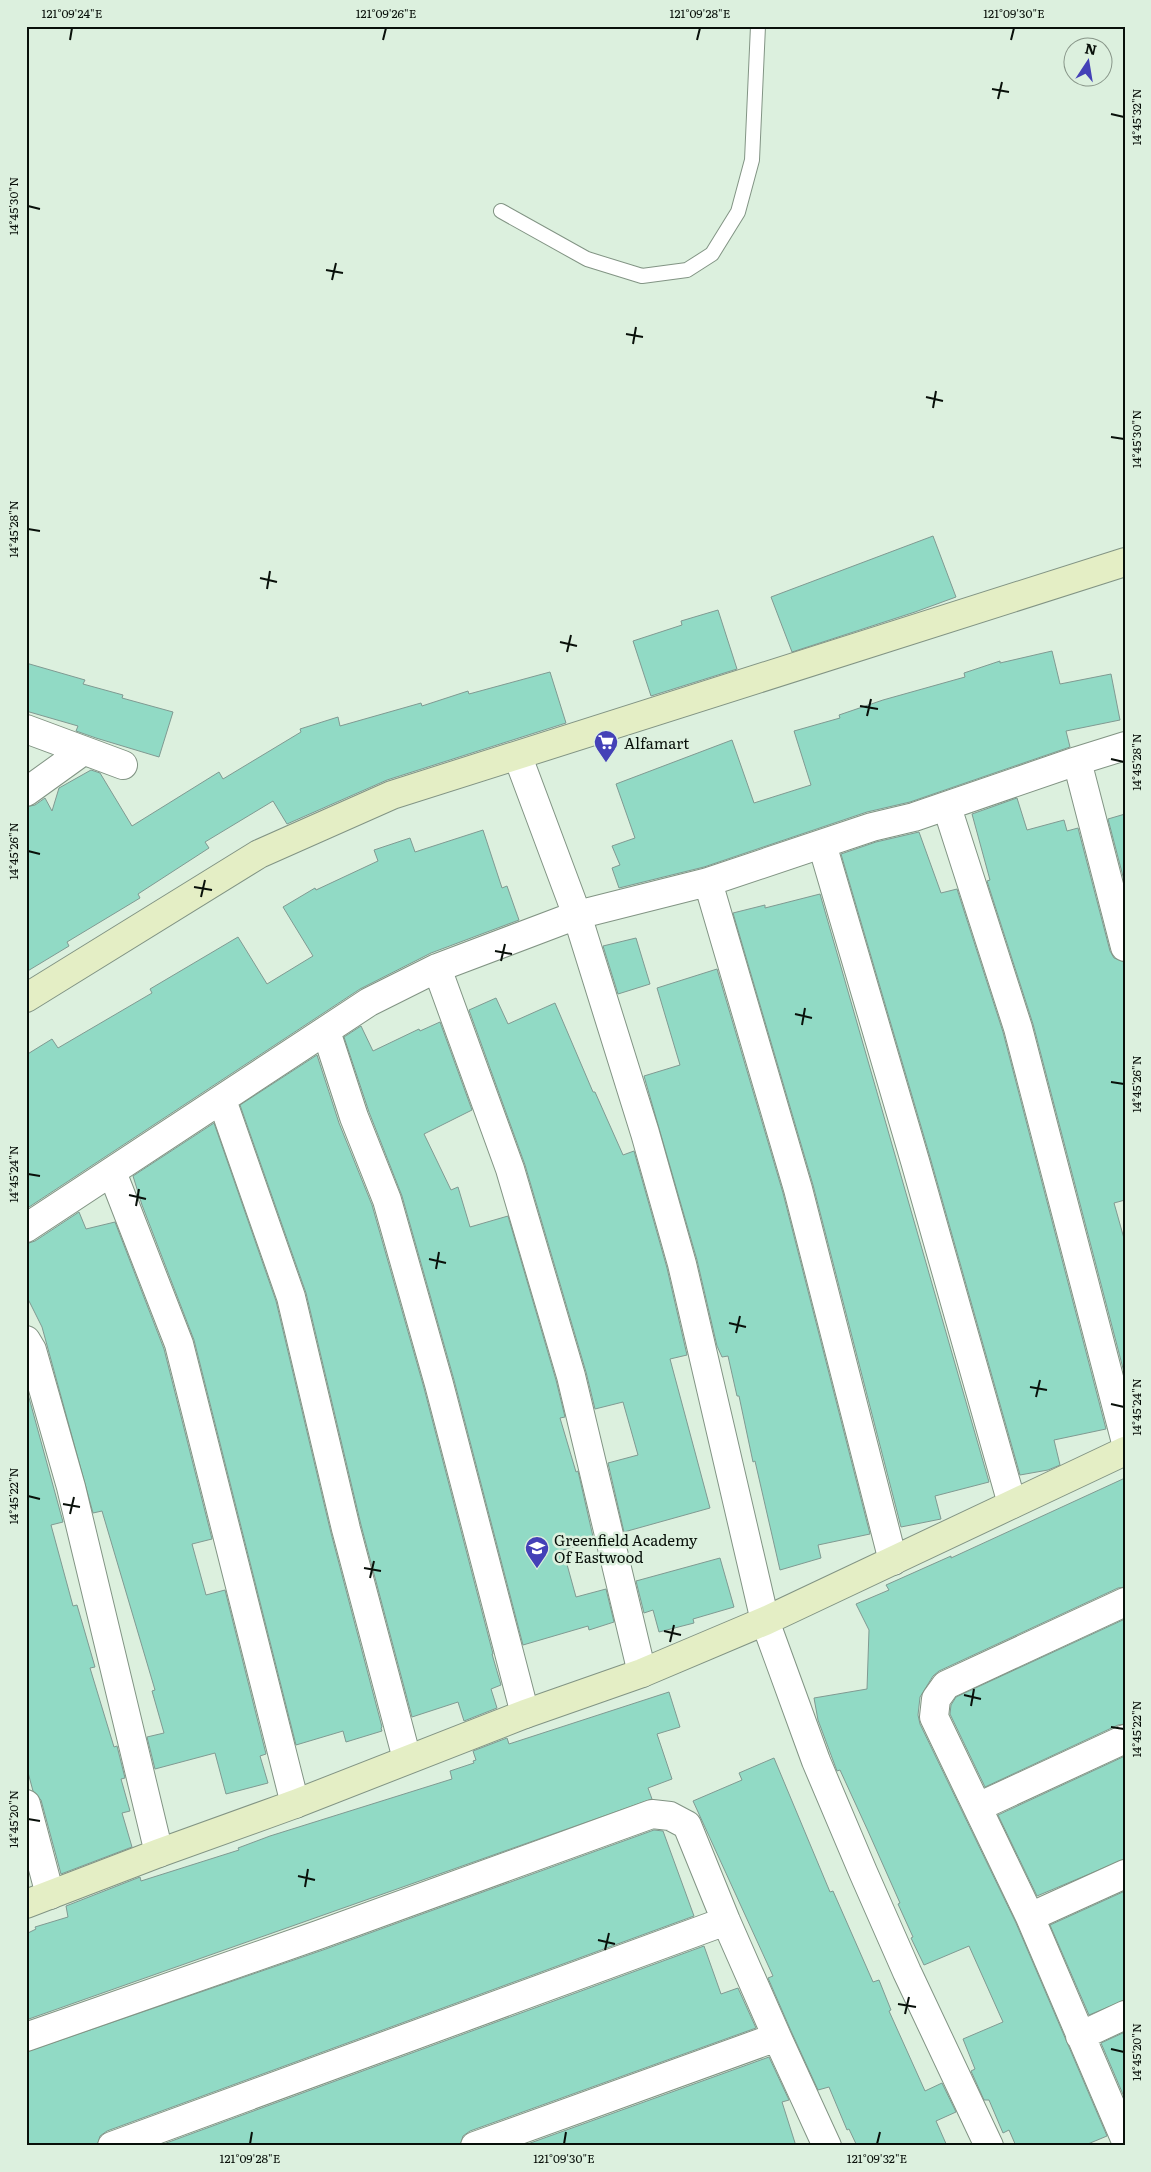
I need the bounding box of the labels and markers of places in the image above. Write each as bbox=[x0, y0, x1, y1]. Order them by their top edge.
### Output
supermarket icon: Alfamart bbox=[593, 729, 619, 763]
place label: Alfamart bbox=[624, 731, 689, 754]
place label: Greenfield Academy Of Eastwood bbox=[554, 1528, 698, 1568]
school or university icon: Greenfield Academy Of Eastwood bbox=[524, 1535, 550, 1569]

